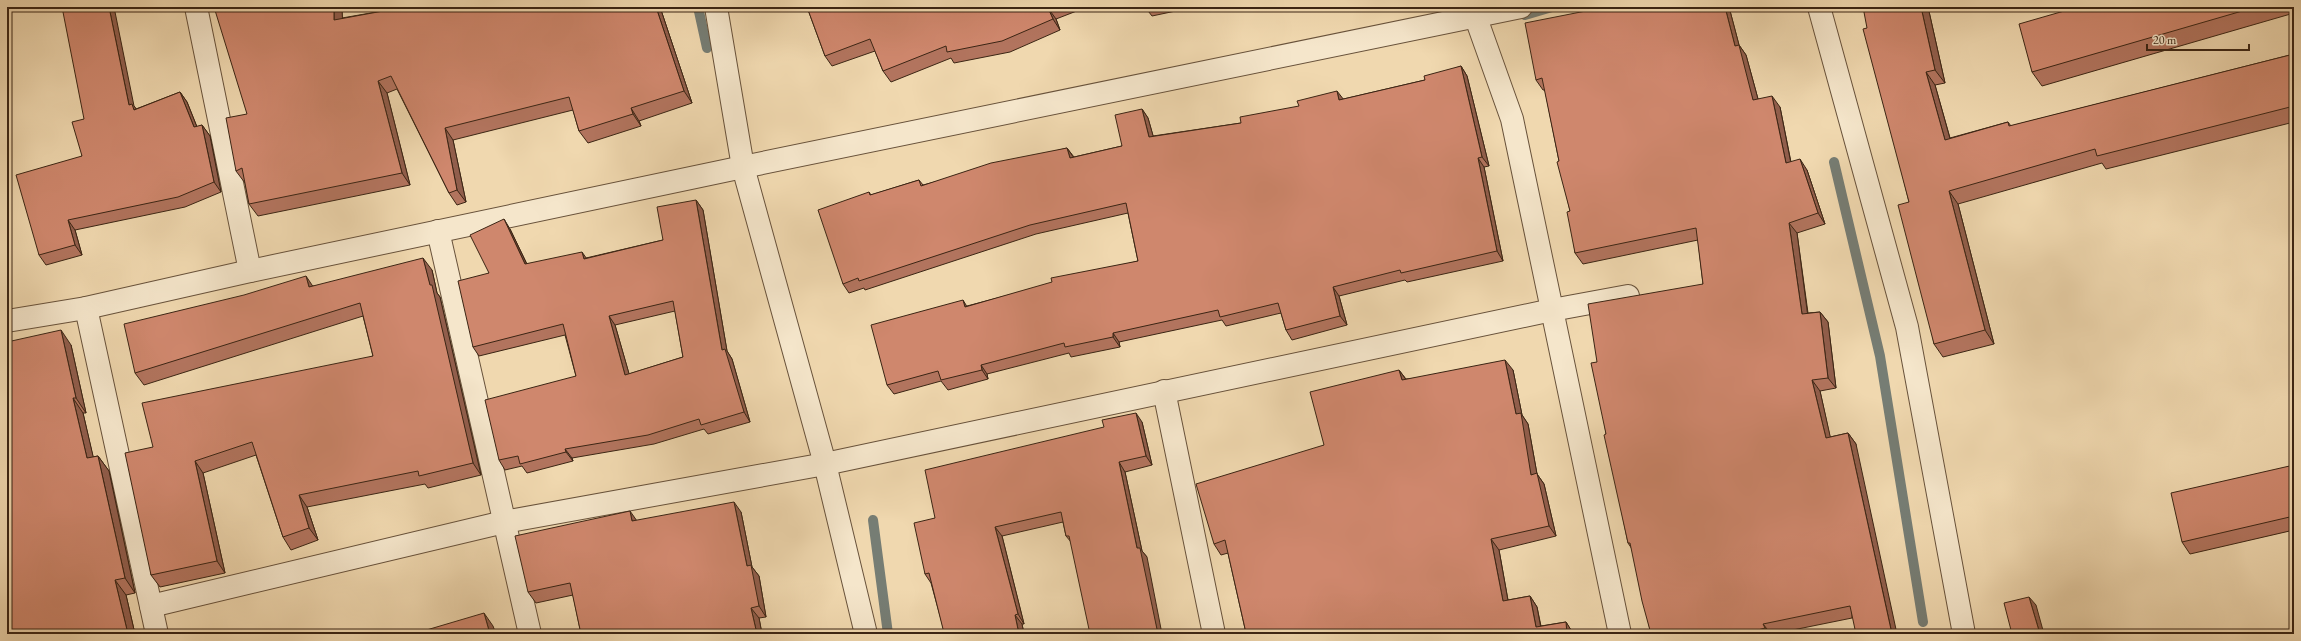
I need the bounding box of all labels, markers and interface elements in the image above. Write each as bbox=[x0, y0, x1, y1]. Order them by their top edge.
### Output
scale bar bbox=[2147, 26, 2249, 52]
text: 20 m bbox=[2153, 32, 2177, 48]

